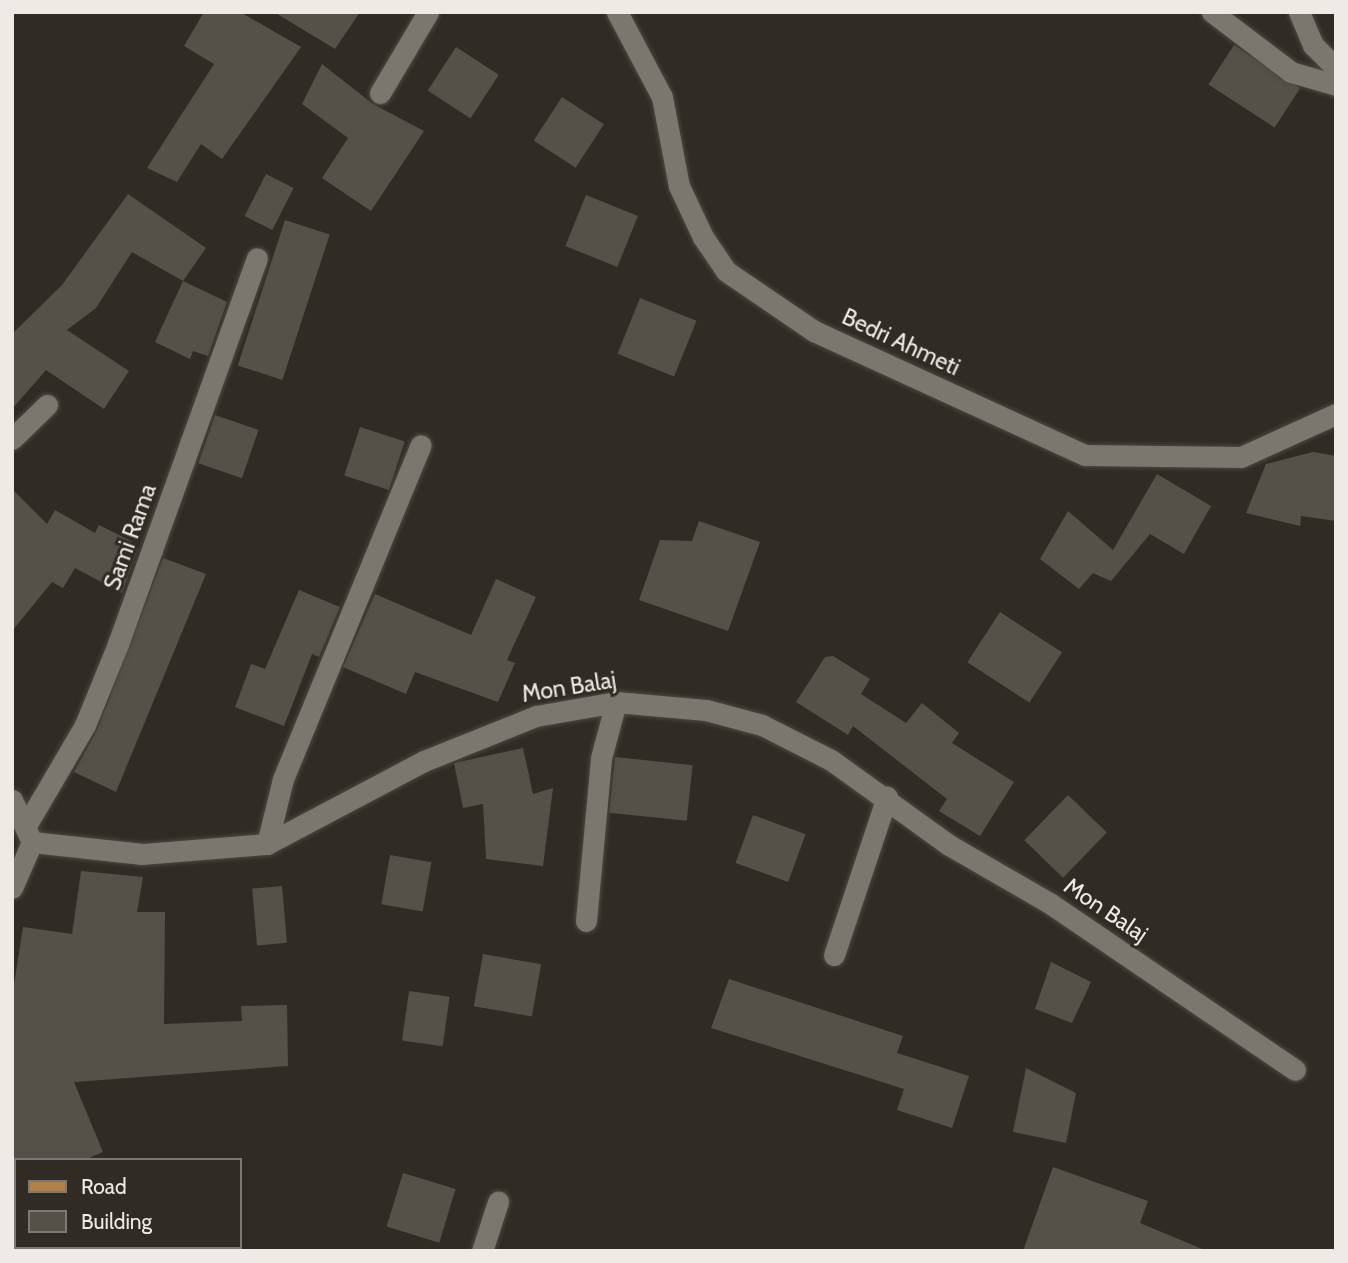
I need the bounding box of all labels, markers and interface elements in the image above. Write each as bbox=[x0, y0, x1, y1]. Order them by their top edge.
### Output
street label: Bedri Ahmeti bbox=[838, 303, 964, 381]
street label: Sami Rama bbox=[98, 480, 162, 594]
street label: Mon Balaj bbox=[520, 666, 618, 708]
street label: Mon Balaj bbox=[1059, 872, 1153, 948]
legend bbox=[14, 1158, 242, 1249]
text: Road bbox=[81, 1174, 127, 1199]
text: Building bbox=[81, 1209, 152, 1234]

